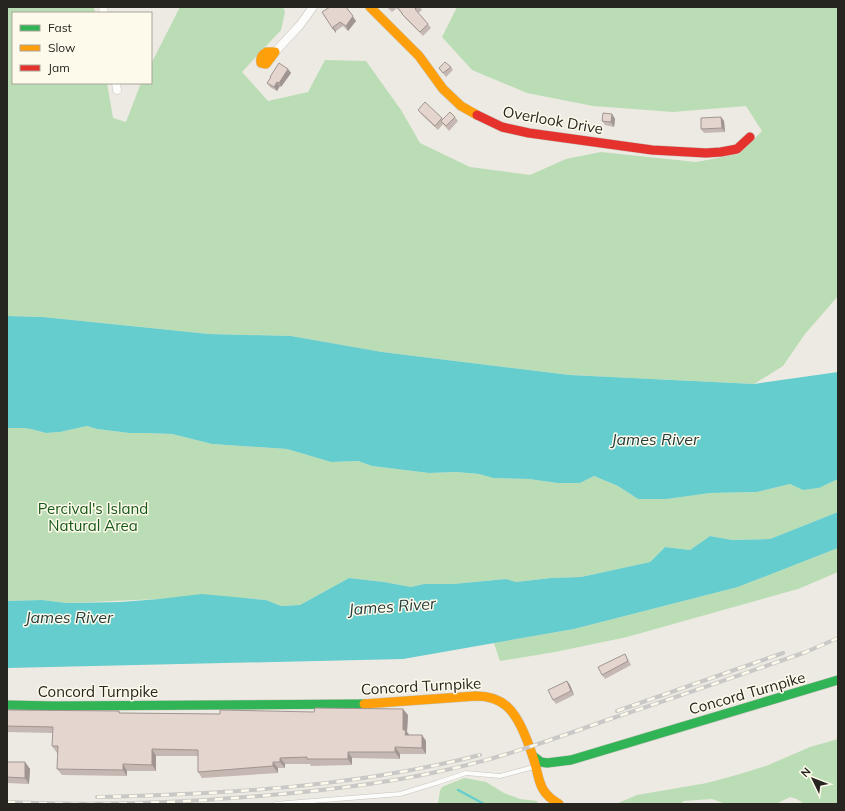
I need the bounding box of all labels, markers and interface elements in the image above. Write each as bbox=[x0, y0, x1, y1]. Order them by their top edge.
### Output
legend bbox=[12, 12, 152, 84]
text: Fast bbox=[48, 20, 72, 35]
text: Slow bbox=[48, 40, 76, 55]
text: Jam bbox=[48, 60, 70, 75]
street label: Overlook Drive bbox=[501, 102, 605, 138]
water label: James River bbox=[609, 429, 700, 449]
park label: Percival's Island Natural Area bbox=[38, 499, 148, 535]
water label: James River bbox=[346, 593, 438, 619]
water label: James River bbox=[23, 607, 114, 627]
street label: Concord Turnpike bbox=[687, 667, 807, 719]
street label: Concord Turnpike bbox=[360, 673, 482, 699]
street label: Concord Turnpike bbox=[38, 682, 158, 701]
north arrow bbox=[793, 759, 833, 799]
text: N bbox=[798, 764, 814, 780]

